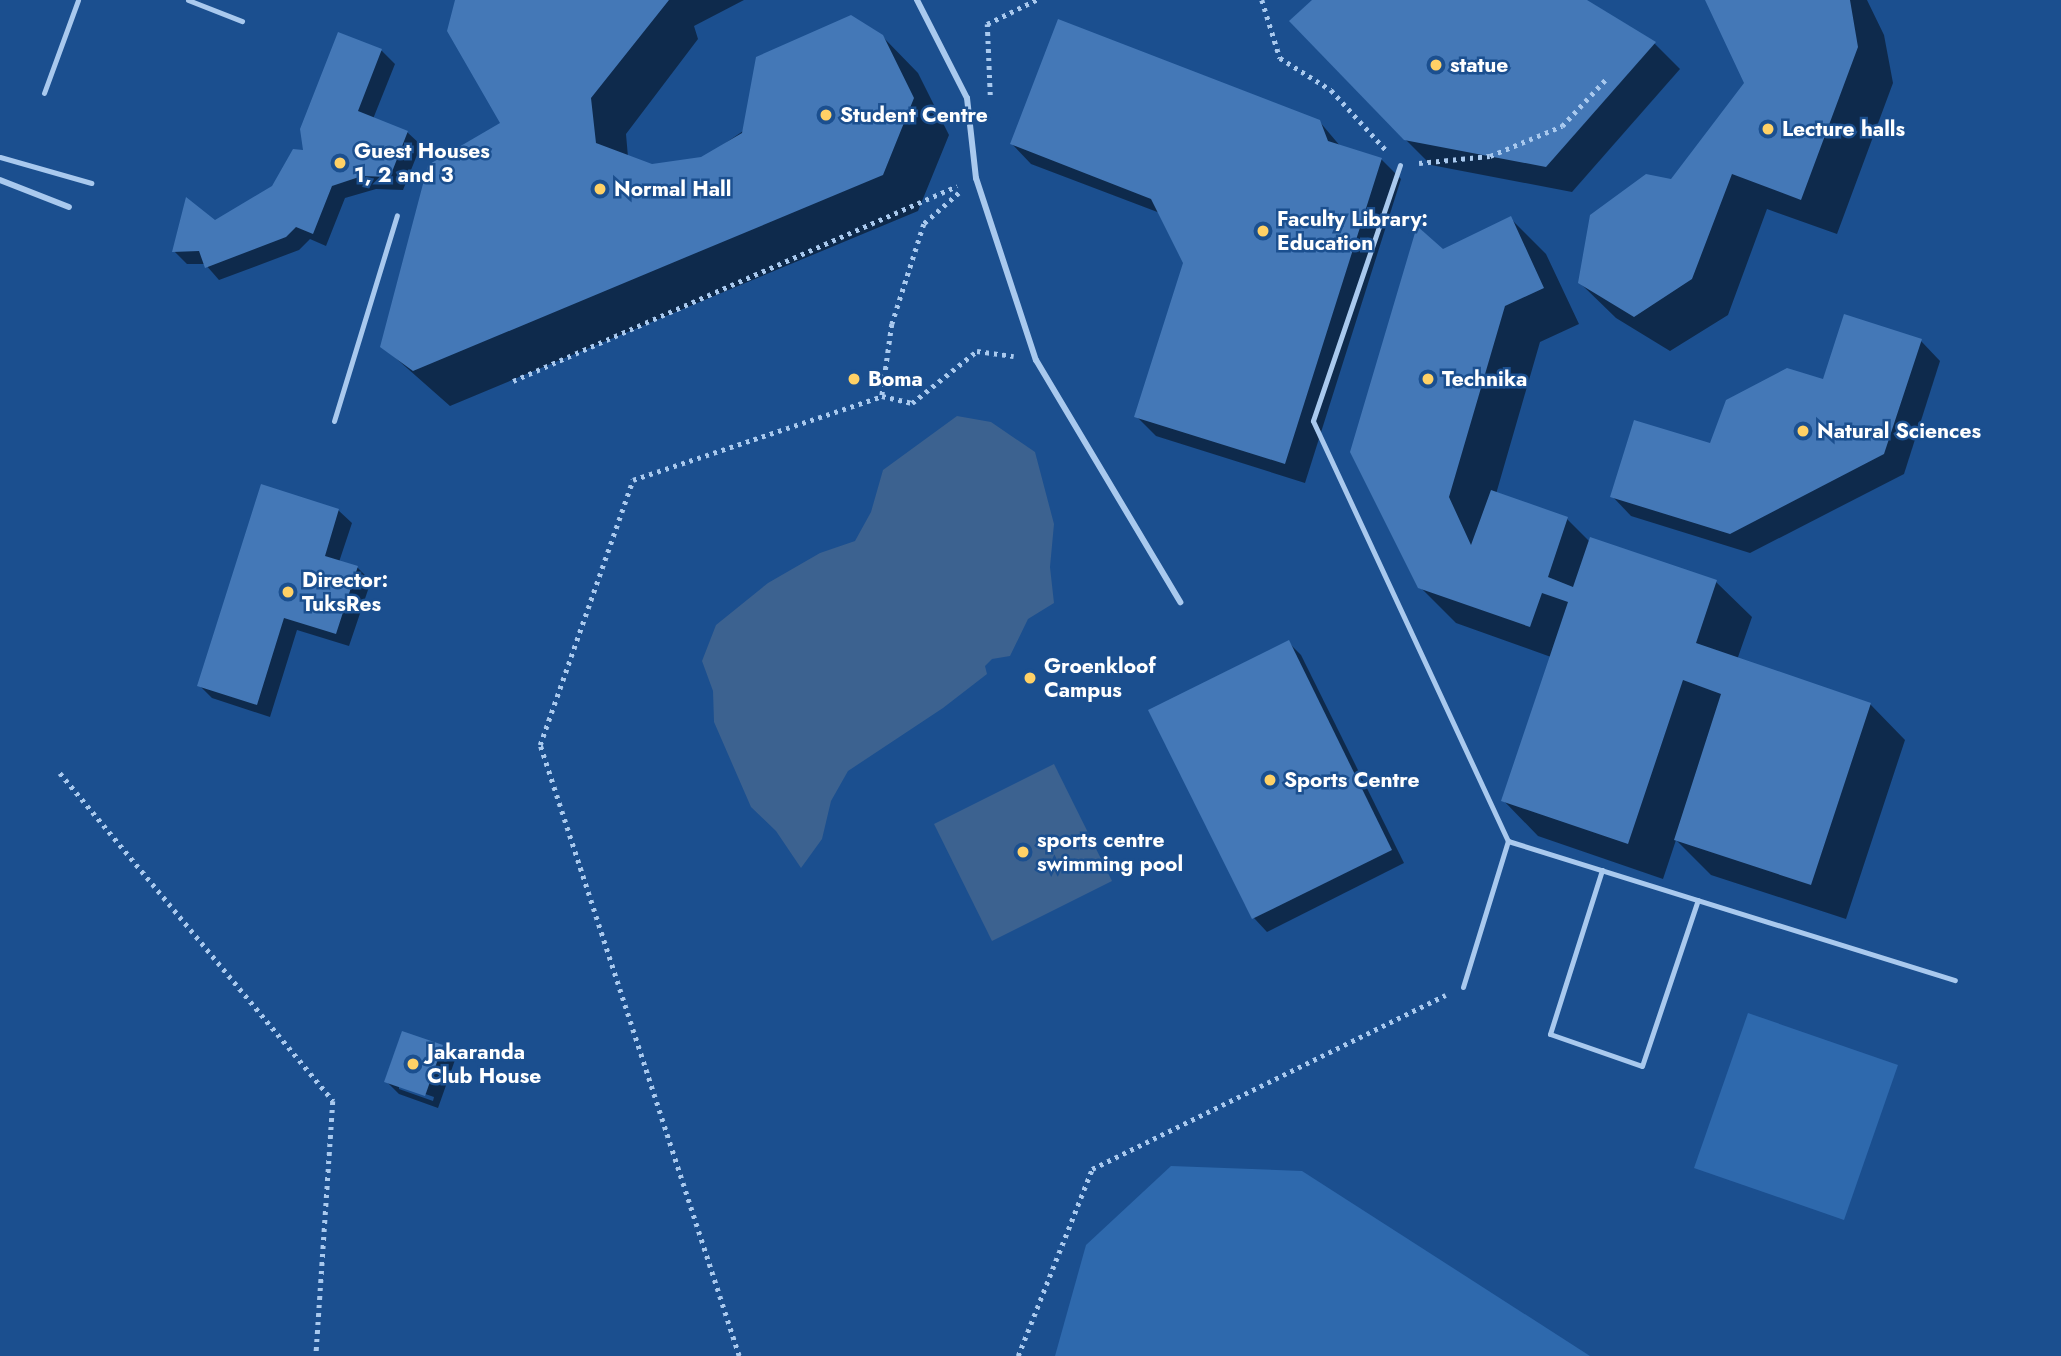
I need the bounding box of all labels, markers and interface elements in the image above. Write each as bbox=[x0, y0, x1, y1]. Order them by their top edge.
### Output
place label: statue bbox=[1450, 52, 1508, 78]
marker: statue bbox=[1428, 57, 1444, 73]
place label: Student Centre bbox=[840, 102, 988, 128]
marker: Student Centre bbox=[818, 107, 834, 123]
place label: Lecture halls bbox=[1782, 116, 1905, 142]
marker: Lecture halls bbox=[1760, 121, 1776, 137]
place label: Guest Houses 1, 2 and 3 bbox=[354, 138, 490, 188]
marker: Guest Houses 1, 2 and 3 bbox=[332, 155, 348, 171]
place label: Normal Hall bbox=[614, 176, 731, 202]
marker: Normal Hall bbox=[592, 181, 608, 197]
place label: Faculty Library: Education bbox=[1277, 206, 1428, 256]
marker: Faculty Library: Education bbox=[1255, 223, 1271, 239]
place label: Boma bbox=[868, 366, 923, 392]
place label: Technika bbox=[1442, 366, 1527, 392]
marker: Boma bbox=[846, 371, 862, 387]
marker: Technika bbox=[1420, 371, 1436, 387]
place label: Natural Sciences bbox=[1817, 418, 1981, 444]
marker: Natural Sciences bbox=[1795, 423, 1811, 439]
place label: Director: TuksRes bbox=[302, 567, 388, 617]
marker: Director: TuksRes bbox=[280, 584, 296, 600]
place label: Groenkloof Campus bbox=[1044, 653, 1156, 703]
marker: Groenkloof Campus bbox=[1022, 670, 1038, 686]
place label: Sports Centre bbox=[1284, 767, 1420, 793]
marker: Sports Centre bbox=[1262, 772, 1278, 788]
place label: sports centre swimming pool bbox=[1037, 827, 1183, 877]
marker: sports centre swimming pool bbox=[1015, 844, 1031, 860]
place label: Jakaranda Club House bbox=[427, 1039, 541, 1089]
marker: Jakaranda Club House bbox=[405, 1056, 421, 1072]

